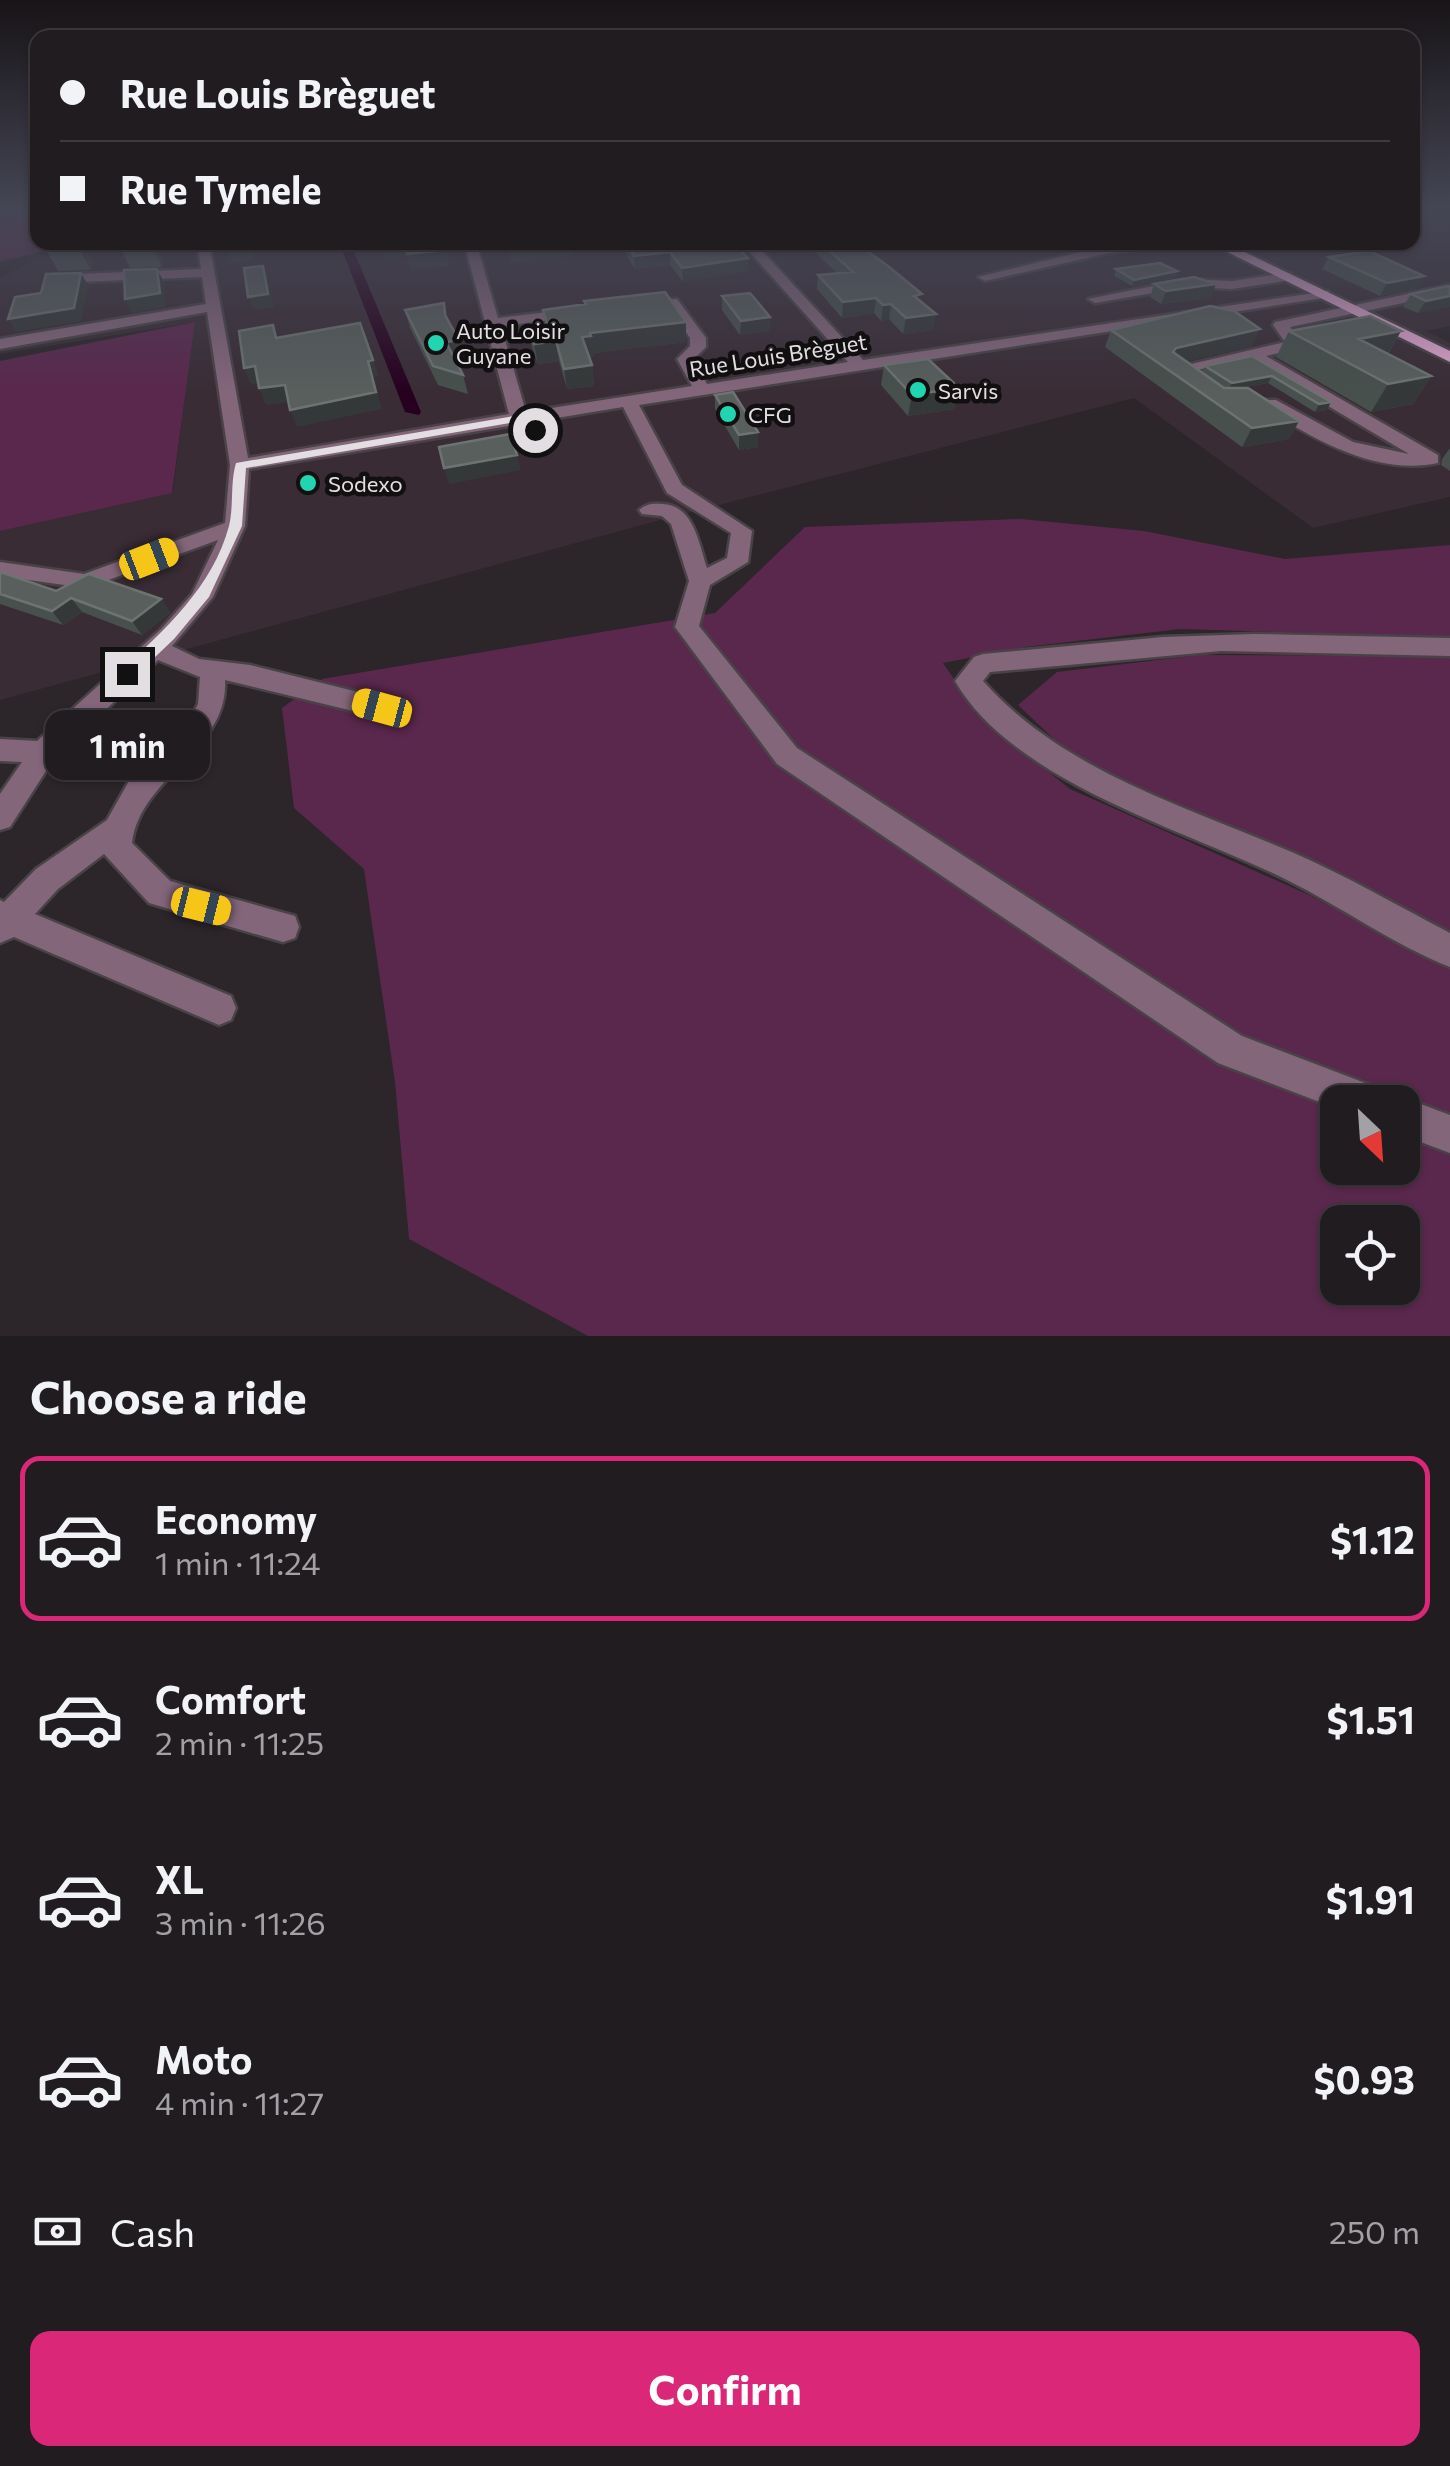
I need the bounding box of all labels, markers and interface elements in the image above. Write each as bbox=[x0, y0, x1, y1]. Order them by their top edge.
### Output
text: Rue Louis Brèguet bbox=[120, 69, 436, 116]
text: Rue Tymele bbox=[120, 165, 321, 212]
place label: Auto Loisir Guyane bbox=[456, 317, 566, 369]
street label: Rue Louis Brèguet bbox=[687, 328, 869, 382]
marker: Auto Loisir Guyane bbox=[425, 332, 447, 354]
place label: Sarvis bbox=[938, 377, 998, 404]
marker: Sarvis bbox=[907, 379, 929, 401]
place label: CFG bbox=[748, 401, 792, 428]
marker: CFG bbox=[717, 403, 739, 425]
route start bbox=[513, 408, 558, 453]
place label: Sodexo bbox=[328, 470, 403, 497]
marker: Sodexo bbox=[297, 472, 319, 494]
car bbox=[116, 534, 182, 584]
route end bbox=[105, 652, 150, 697]
car bbox=[349, 686, 415, 730]
callout: 1 min bbox=[44, 709, 210, 779]
text: 1 min bbox=[90, 725, 165, 765]
car bbox=[168, 884, 234, 928]
north arrow bbox=[1320, 1085, 1420, 1185]
map controls bbox=[1320, 1085, 1420, 1305]
button: locate bbox=[1320, 1205, 1420, 1305]
text: Choose a ride bbox=[30, 1368, 307, 1423]
icon: car bbox=[35, 1494, 125, 1584]
text: Economy bbox=[155, 1495, 317, 1542]
text: $1.12 bbox=[1330, 1515, 1415, 1562]
text: 1 min · 11:24 bbox=[155, 1542, 320, 1582]
icon: car bbox=[35, 1674, 125, 1764]
text: Comfort bbox=[155, 1675, 306, 1722]
text: $1.51 bbox=[1327, 1695, 1415, 1742]
text: 2 min · 11:25 bbox=[155, 1722, 324, 1762]
icon: car bbox=[35, 1854, 125, 1944]
text: XL bbox=[155, 1855, 204, 1902]
text: $1.91 bbox=[1326, 1875, 1415, 1922]
text: 3 min · 11:26 bbox=[155, 1902, 326, 1942]
icon: car bbox=[35, 2034, 125, 2124]
text: Moto bbox=[155, 2035, 253, 2082]
text: $0.93 bbox=[1314, 2055, 1415, 2102]
text: 4 min · 11:27 bbox=[155, 2082, 324, 2122]
icon: cash bbox=[30, 2204, 85, 2259]
text: Cash bbox=[110, 2208, 195, 2255]
text: 250 m bbox=[1329, 2211, 1420, 2251]
button: Confirm bbox=[30, 2331, 1420, 2446]

